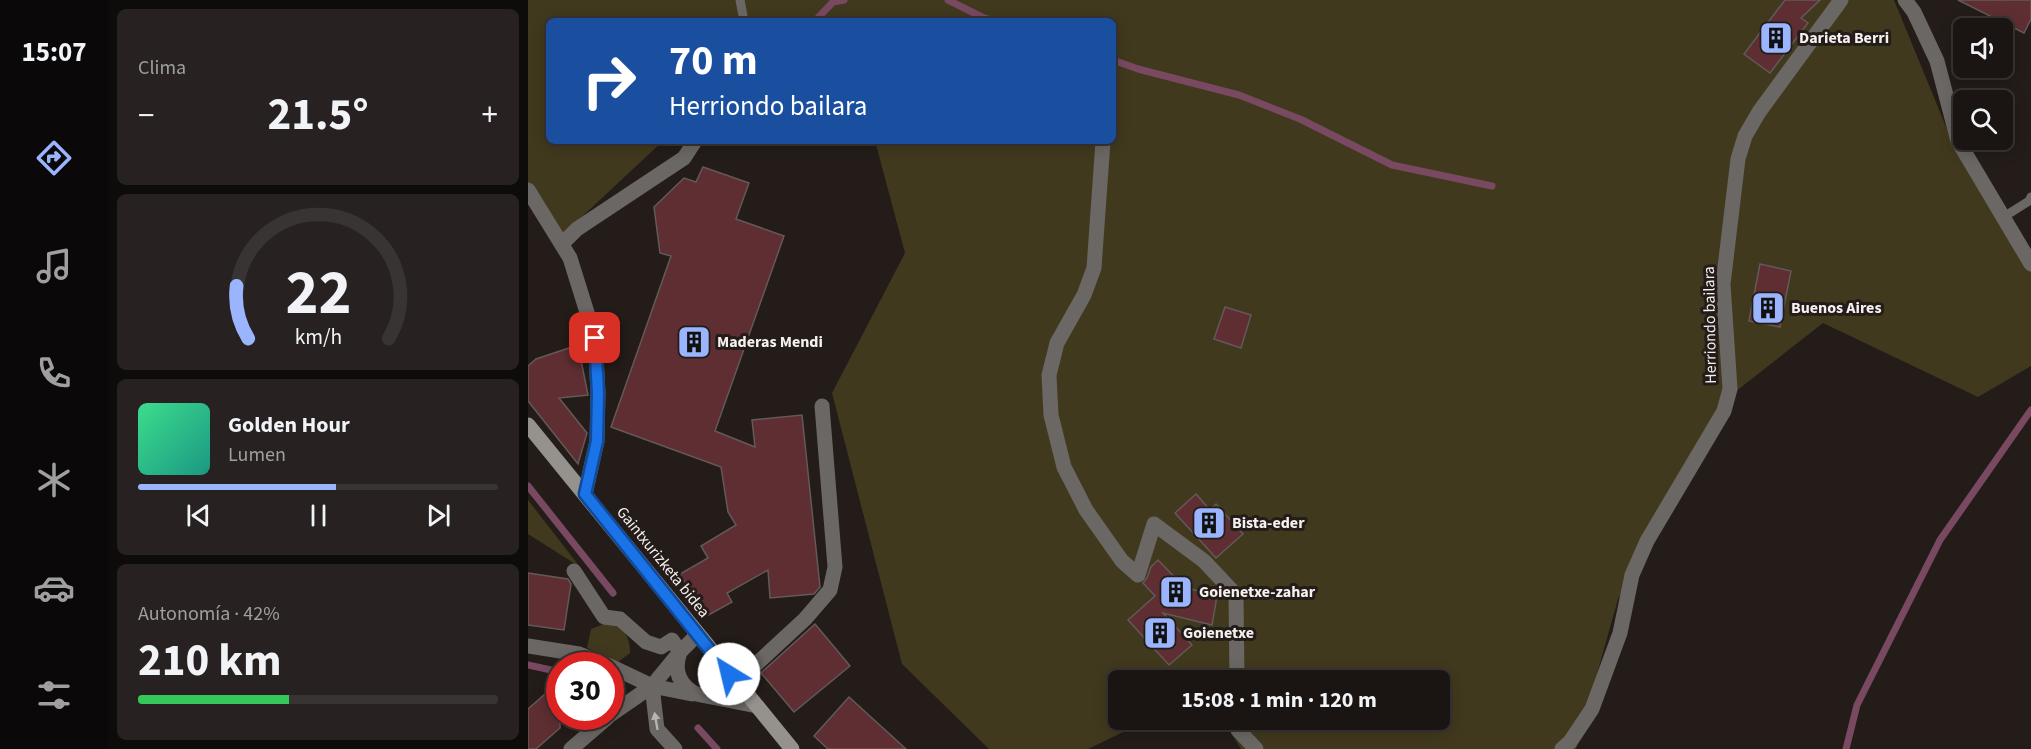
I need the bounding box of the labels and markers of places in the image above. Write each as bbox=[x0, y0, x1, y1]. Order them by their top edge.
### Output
building icon: Darieta Berri bbox=[1758, 20, 1794, 56]
place label: Darieta Berri bbox=[1799, 27, 1889, 49]
building icon: Buenos Aires bbox=[1750, 290, 1786, 326]
place label: Buenos Aires bbox=[1791, 297, 1881, 319]
pin bbox=[569, 312, 620, 363]
building icon: Maderas Mendi bbox=[676, 324, 712, 360]
place label: Maderas Mendi bbox=[717, 331, 823, 353]
building icon: Bista-eder bbox=[1191, 505, 1227, 541]
place label: Bista-eder bbox=[1232, 512, 1305, 534]
building icon: Goienetxe-zahar bbox=[1158, 574, 1194, 610]
place label: Goienetxe-zahar bbox=[1199, 581, 1316, 603]
building icon: Goienetxe bbox=[1142, 615, 1178, 651]
place label: Goienetxe bbox=[1183, 622, 1254, 644]

